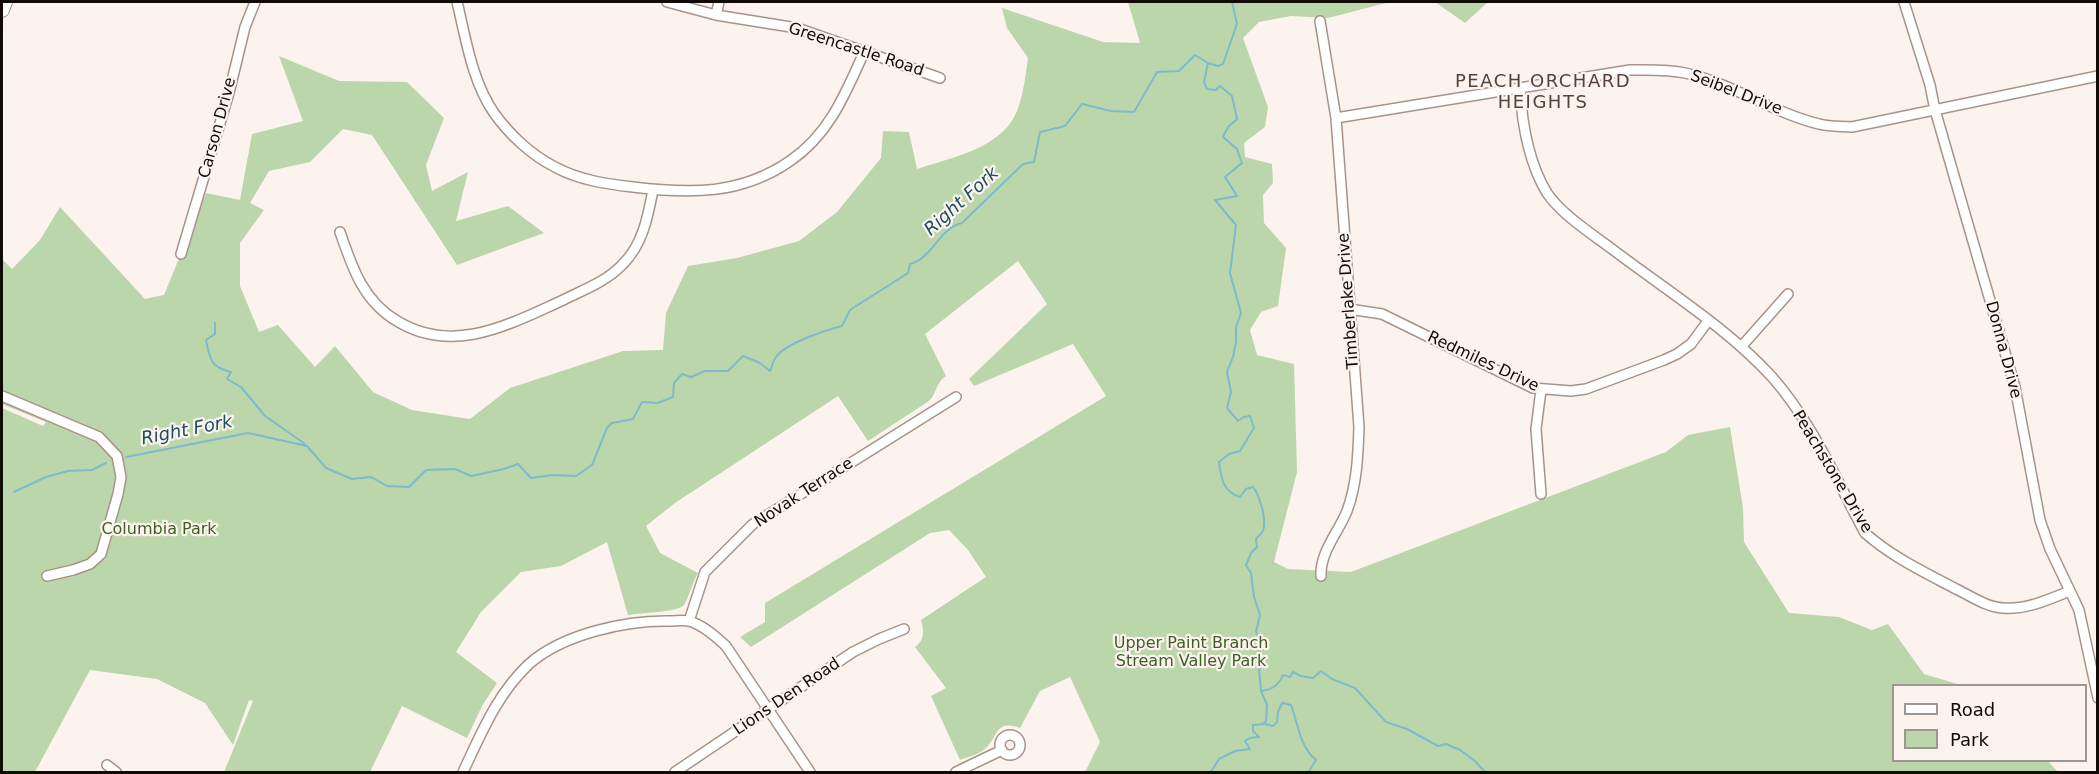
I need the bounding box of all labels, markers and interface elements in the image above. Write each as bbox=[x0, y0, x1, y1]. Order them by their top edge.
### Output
street label: Greencastle Road bbox=[786, 19, 926, 81]
street label: Seibel Drive bbox=[1687, 67, 1785, 119]
district label: PEACH ORCHARD HEIGHTS bbox=[1455, 71, 1631, 113]
street label: Carson Drive bbox=[195, 75, 241, 181]
water label: Right Fork bbox=[920, 163, 1004, 241]
street label: Timberlake Drive bbox=[1335, 232, 1363, 370]
street label: Donna Drive bbox=[1981, 299, 2025, 401]
street label: Redmiles Drive bbox=[1424, 328, 1542, 396]
street label: Peachstone Drive bbox=[1788, 407, 1876, 537]
water label: Right Fork bbox=[140, 412, 234, 450]
street label: Novak Terrace bbox=[751, 454, 857, 532]
park label: Columbia Park bbox=[101, 520, 217, 540]
park label: Upper Paint Branch Stream Valley Park bbox=[1114, 634, 1268, 672]
street label: Lions Den Road bbox=[730, 654, 844, 740]
legend bbox=[1892, 684, 2087, 762]
text: Road bbox=[1950, 699, 1995, 720]
text: Park bbox=[1950, 729, 1989, 750]

